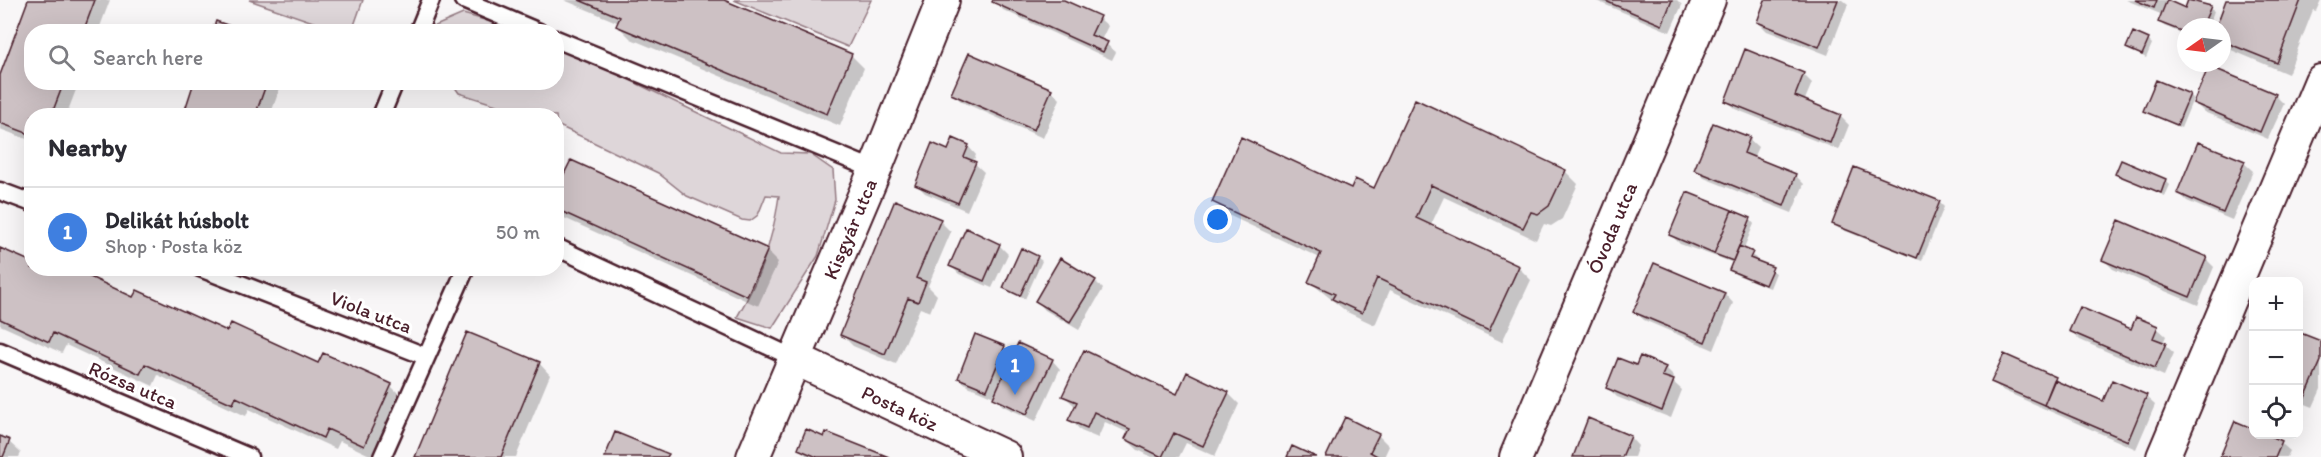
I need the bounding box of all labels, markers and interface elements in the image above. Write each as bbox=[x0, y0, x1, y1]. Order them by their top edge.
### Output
north arrow bbox=[2177, 18, 2231, 72]
search box bbox=[24, 24, 564, 90]
icon: search bbox=[45, 41, 78, 74]
text: Search here bbox=[93, 44, 203, 71]
text: Nearby bbox=[48, 131, 127, 163]
street label: Kisgyár utca bbox=[818, 175, 882, 283]
street label: Óvoda utca bbox=[1582, 178, 1642, 277]
your location bbox=[1203, 205, 1232, 234]
text: Delikát húsbolt bbox=[105, 207, 249, 234]
text: 1 bbox=[63, 220, 72, 244]
text: 50 m bbox=[496, 220, 540, 244]
text: Shop · Posta köz bbox=[105, 234, 242, 258]
map controls bbox=[2249, 277, 2303, 439]
button: + bbox=[2249, 277, 2303, 331]
street label: Viola utca bbox=[327, 285, 415, 339]
button: − bbox=[2249, 331, 2303, 385]
pin: 1 bbox=[996, 346, 1034, 395]
street label: Rózsa utca bbox=[85, 356, 181, 415]
street label: Posta köz bbox=[858, 380, 943, 436]
button: locate bbox=[2249, 385, 2303, 439]

